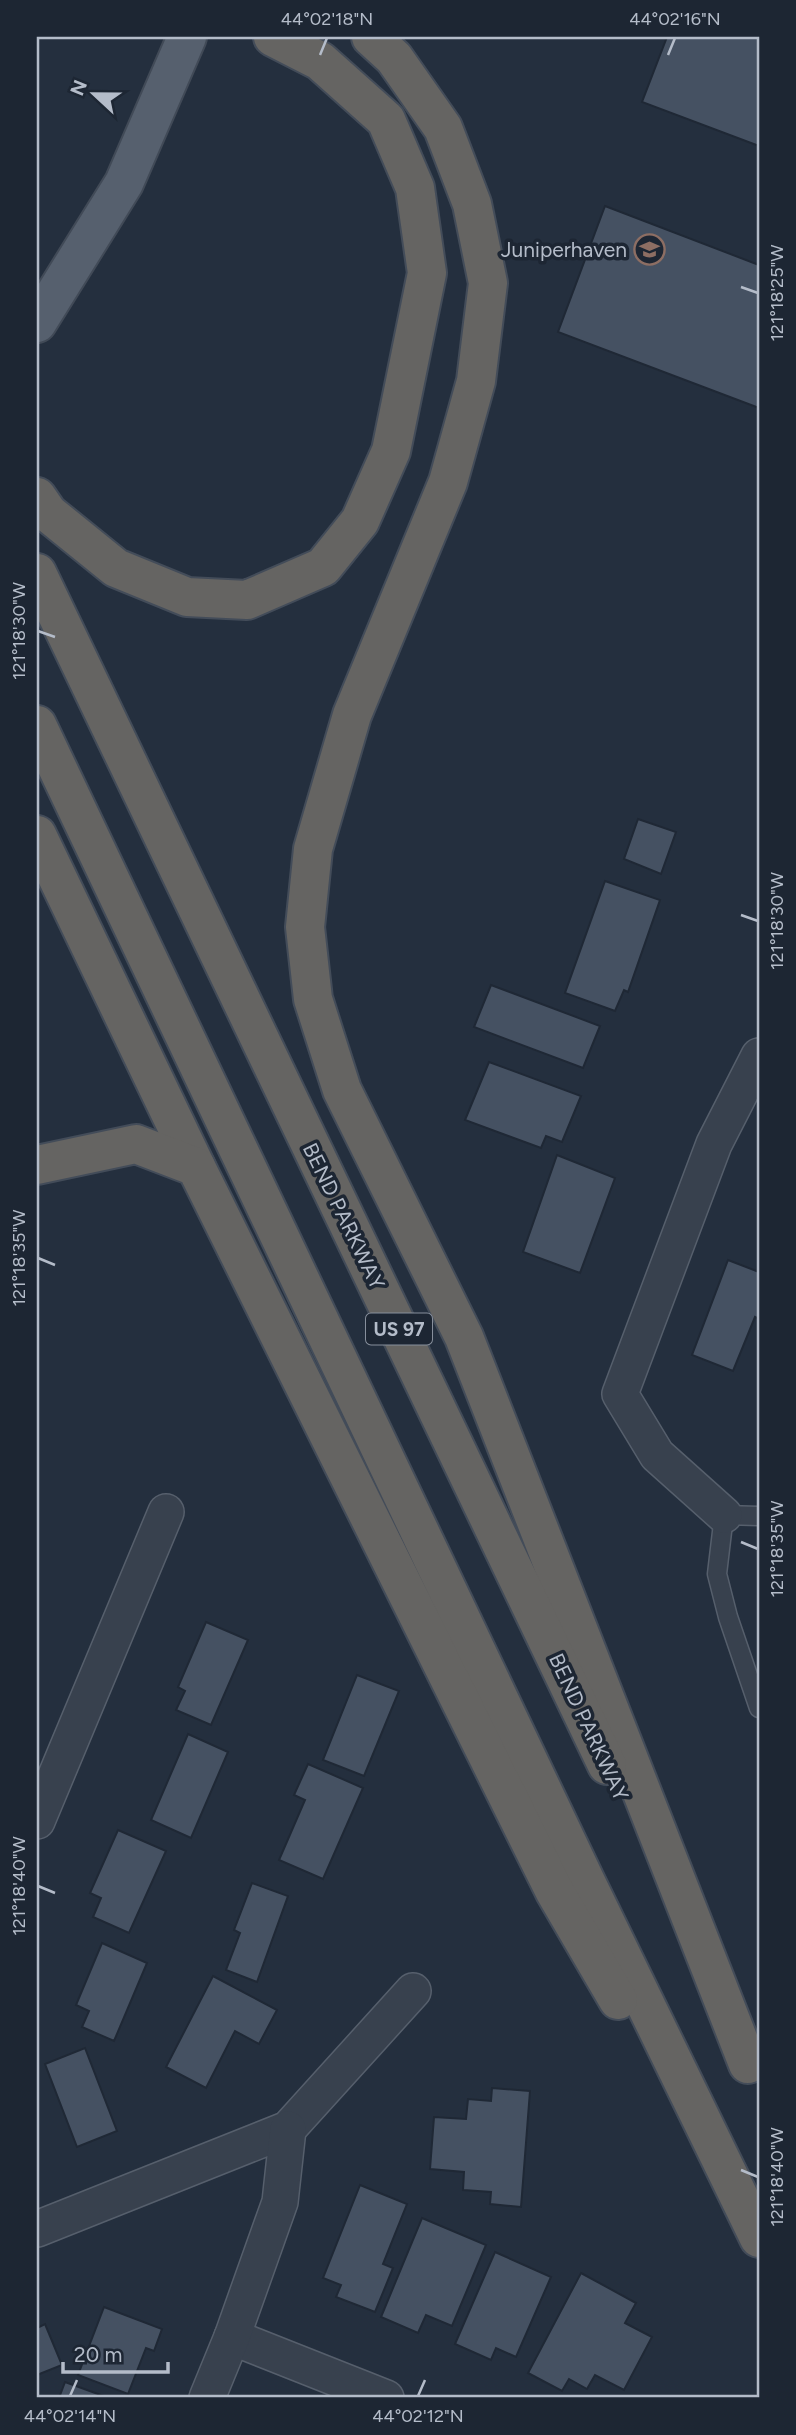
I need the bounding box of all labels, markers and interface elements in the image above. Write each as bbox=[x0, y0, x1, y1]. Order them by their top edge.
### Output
text: 44°02'18"N bbox=[281, 8, 373, 30]
text: 44°02'16"N bbox=[629, 8, 721, 30]
north arrow bbox=[60, 60, 130, 130]
text: N bbox=[65, 77, 92, 99]
school or university icon: Juniperhaven bbox=[633, 232, 667, 266]
place label: Juniperhaven bbox=[501, 237, 627, 262]
text: 121°18'25"W bbox=[766, 244, 788, 342]
text: 121°18'30"W bbox=[8, 581, 30, 680]
text: 121°18'30"W bbox=[766, 871, 788, 970]
street label: BEND PARKWAY bbox=[298, 1139, 390, 1294]
text: 121°18'35"W bbox=[8, 1209, 30, 1306]
road number: US 97 bbox=[366, 1314, 432, 1344]
text: 121°18'35"W bbox=[766, 1500, 788, 1597]
street label: BEND PARKWAY bbox=[544, 1649, 634, 1805]
text: 121°18'40"W bbox=[8, 1836, 30, 1936]
text: 121°18'40"W bbox=[766, 2127, 788, 2227]
scale bar bbox=[63, 2330, 168, 2374]
text: 20 m bbox=[74, 2342, 122, 2367]
text: 44°02'14"N bbox=[24, 2405, 116, 2427]
text: 44°02'12"N bbox=[372, 2405, 464, 2427]

